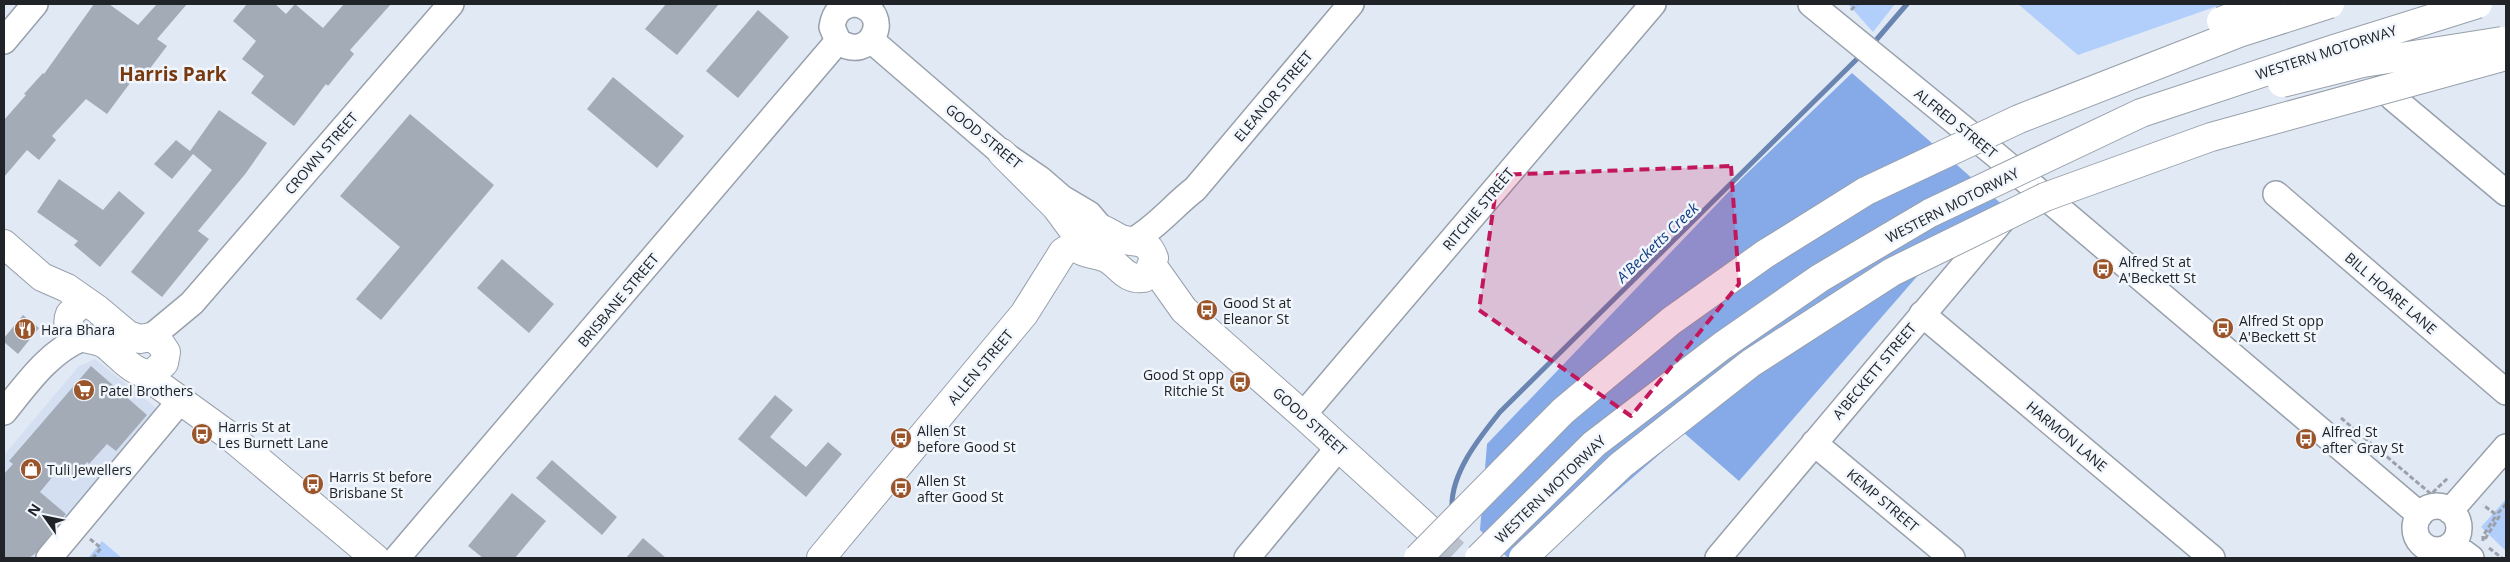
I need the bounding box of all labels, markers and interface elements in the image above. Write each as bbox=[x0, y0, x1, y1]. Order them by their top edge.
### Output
street label: WESTERN MOTORWAY bbox=[2253, 20, 2399, 84]
street label: ELEANOR STREET bbox=[1229, 46, 1317, 145]
district label: Harris Park bbox=[119, 61, 227, 87]
street label: ALFRED STREET bbox=[1911, 84, 2001, 162]
street label: GOOD STREET bbox=[942, 99, 1026, 173]
street label: CROWN STREET bbox=[280, 108, 362, 198]
street label: WESTERN MOTORWAY bbox=[1882, 163, 2022, 247]
street label: RITCHIE STREET bbox=[1438, 164, 1518, 254]
water label: A'Becketts Creek bbox=[1611, 197, 1703, 287]
street label: BILL HOARE LANE bbox=[2341, 248, 2441, 338]
street label: BRISBANE STREET bbox=[573, 249, 663, 351]
place label: Alfred St at A'Beckett St bbox=[2119, 252, 2196, 287]
bus stop icon: Alfred St at A'Beckett St bbox=[2091, 257, 2115, 281]
place label: Good St at Eleanor St bbox=[1223, 293, 1291, 328]
bus stop icon: Good St at Eleanor St bbox=[1195, 298, 1219, 322]
place label: Alfred St opp A'Beckett St bbox=[2239, 311, 2324, 346]
bus stop icon: Alfred St opp A'Beckett St bbox=[2211, 316, 2235, 340]
restaurant icon: Hara Bhara bbox=[13, 317, 37, 341]
street label: A'BECKETT STREET bbox=[1828, 319, 1920, 423]
place label: Hara Bhara bbox=[41, 320, 115, 339]
street label: ALLEN STREET bbox=[943, 325, 1017, 409]
place label: Good St opp Ritchie St bbox=[1143, 365, 1224, 400]
bus stop icon: Good St opp Ritchie St bbox=[1228, 370, 1252, 394]
supermarket icon: Patel Brothers bbox=[72, 378, 96, 402]
place label: Patel Brothers bbox=[100, 381, 194, 400]
street label: GOOD STREET bbox=[1269, 383, 1351, 459]
street label: HARMON LANE bbox=[2023, 397, 2111, 475]
place label: Harris St at Les Burnett Lane bbox=[218, 417, 329, 452]
place label: Allen St before Good St bbox=[917, 421, 1016, 456]
bus stop icon: Harris St at Les Burnett Lane bbox=[190, 422, 214, 446]
place label: Alfred St after Gray St bbox=[2322, 422, 2404, 457]
bus stop icon: Allen St before Good St bbox=[889, 426, 913, 450]
bus stop icon: Alfred St after Gray St bbox=[2294, 427, 2318, 451]
street label: WESTERN MOTORWAY bbox=[1491, 431, 1610, 547]
shop icon: Tuli Jewellers bbox=[19, 457, 43, 481]
place label: Tuli Jewellers bbox=[47, 460, 132, 479]
street label: KEMP STREET bbox=[1843, 464, 1923, 536]
place label: Harris St before Brisbane St bbox=[329, 467, 432, 502]
place label: Allen St after Good St bbox=[917, 471, 1004, 506]
bus stop icon: Harris St before Brisbane St bbox=[301, 472, 325, 496]
bus stop icon: Allen St after Good St bbox=[889, 476, 913, 500]
north arrow bbox=[20, 492, 70, 542]
text: N bbox=[23, 500, 45, 520]

